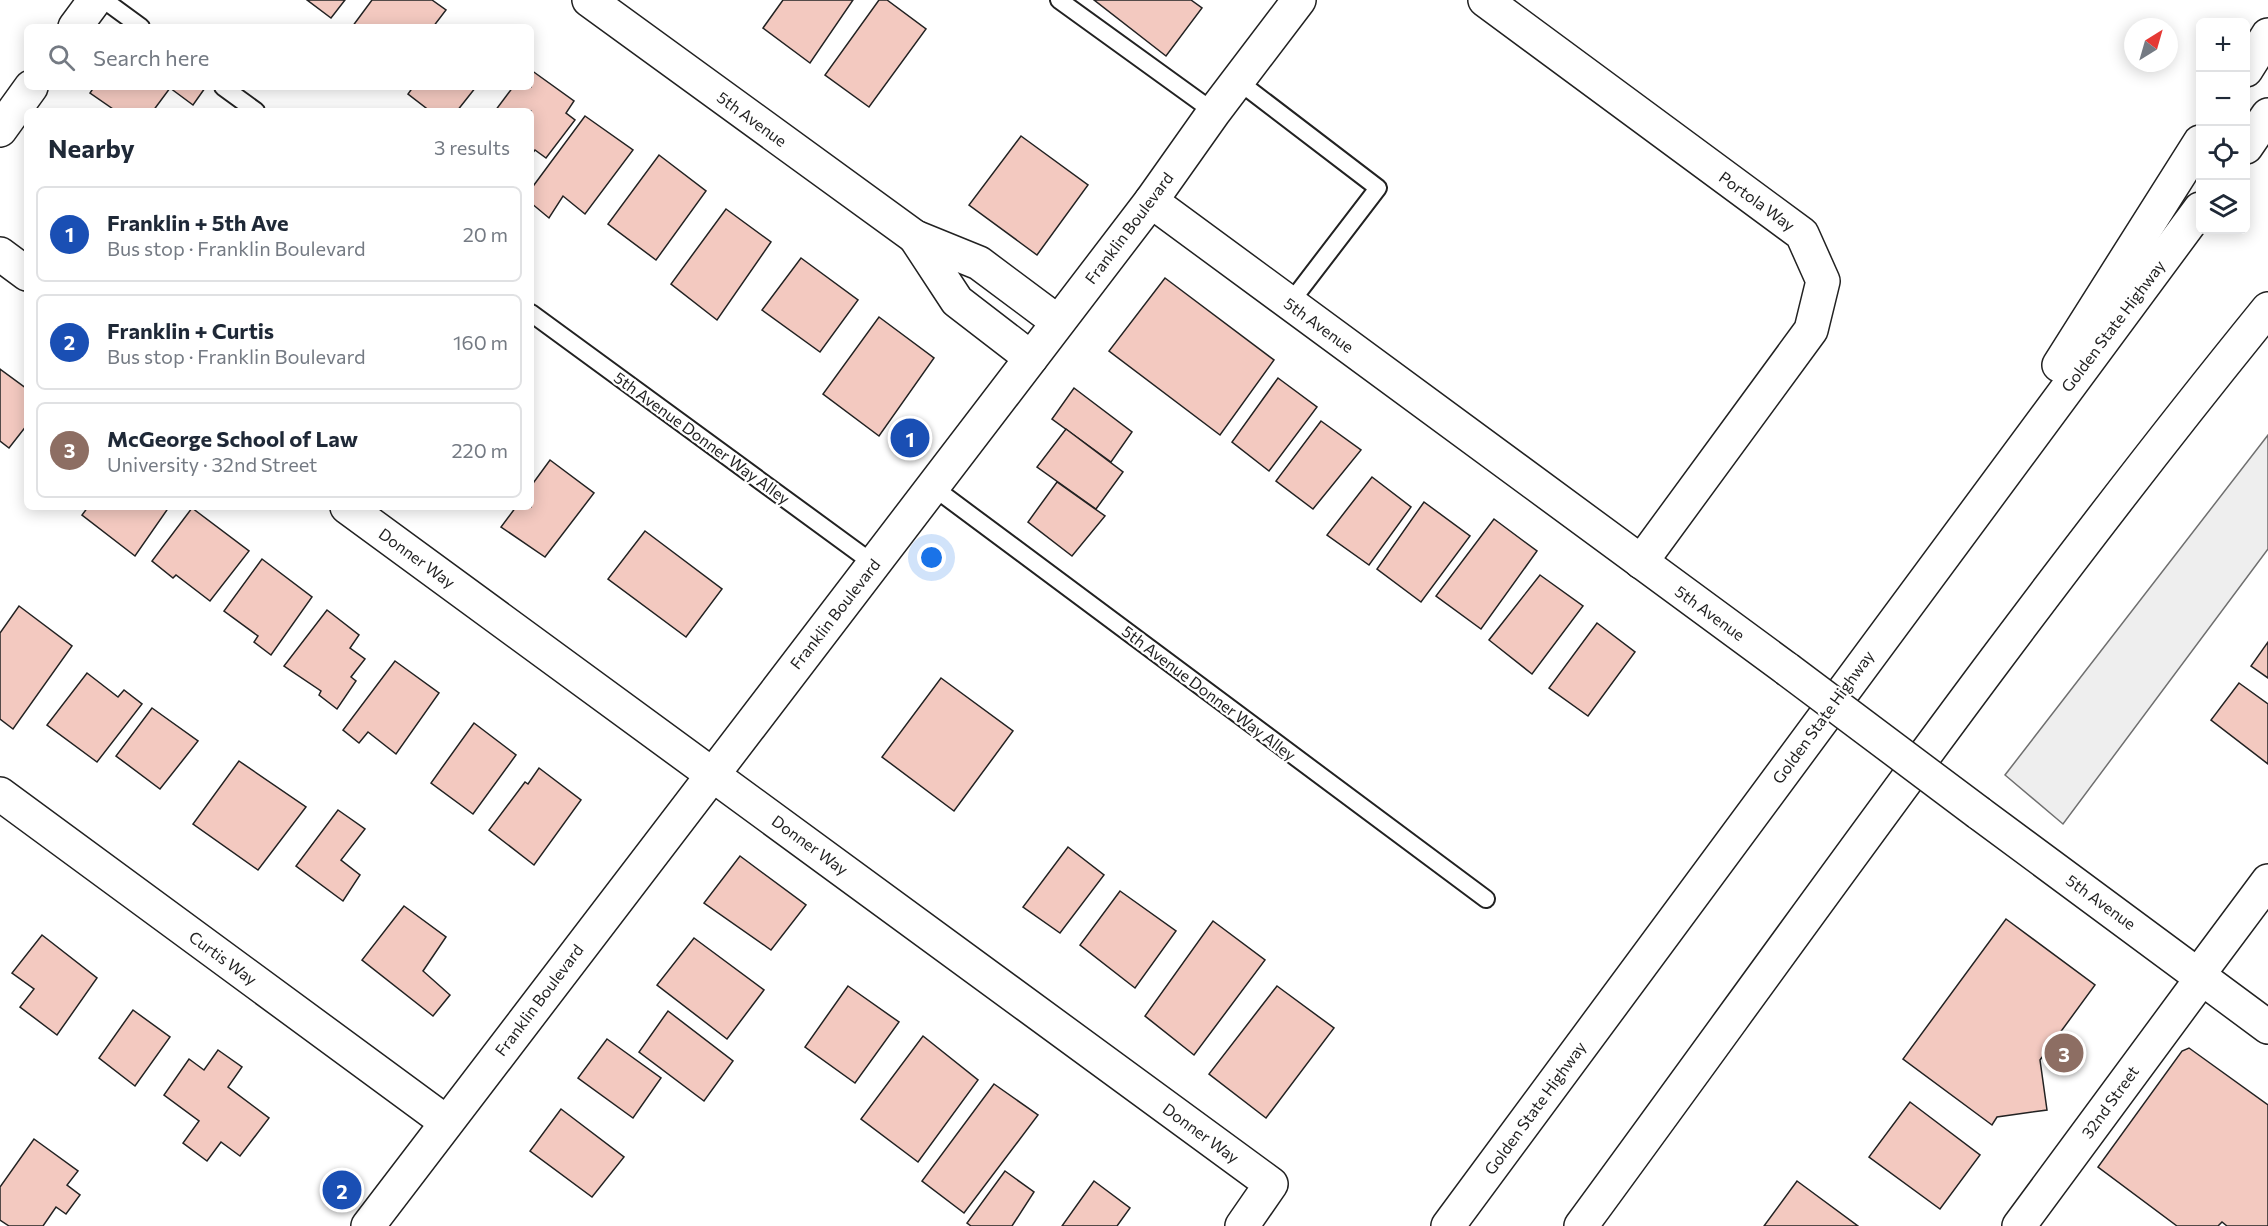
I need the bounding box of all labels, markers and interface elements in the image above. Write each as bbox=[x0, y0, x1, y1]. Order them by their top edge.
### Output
north arrow bbox=[2124, 18, 2178, 72]
map controls bbox=[2196, 18, 2250, 234]
button: + bbox=[2196, 18, 2250, 72]
search box bbox=[24, 24, 534, 90]
icon: search bbox=[45, 41, 78, 74]
text: Search here bbox=[93, 44, 209, 71]
button: − bbox=[2196, 72, 2250, 126]
street label: 5th Avenue bbox=[714, 87, 791, 150]
button: locate bbox=[2196, 126, 2250, 180]
text: Nearby bbox=[48, 132, 135, 163]
text: 3 results bbox=[434, 135, 510, 159]
street label: Portola Way bbox=[1716, 167, 1799, 234]
street label: Franklin Boulevard bbox=[1080, 168, 1177, 287]
button: layers bbox=[2196, 180, 2250, 234]
text: Franklin + 5th Ave bbox=[107, 209, 289, 236]
text: 1 bbox=[65, 222, 74, 246]
text: 20 m bbox=[463, 222, 508, 246]
text: Bus stop · Franklin Boulevard bbox=[107, 236, 366, 260]
street label: Golden State Highway bbox=[2057, 256, 2168, 395]
street label: 5th Avenue bbox=[1281, 293, 1358, 356]
text: Franklin + Curtis bbox=[107, 317, 274, 344]
text: 2 bbox=[64, 330, 75, 354]
text: 160 m bbox=[453, 330, 508, 354]
text: Bus stop · Franklin Boulevard bbox=[107, 344, 366, 368]
street label: 5th Avenue Donner Way Alley bbox=[611, 367, 794, 508]
pin: 1 bbox=[890, 416, 930, 460]
text: McGeorge School of Law bbox=[107, 425, 358, 452]
text: 3 bbox=[64, 438, 75, 462]
text: 220 m bbox=[452, 438, 508, 462]
text: University · 32nd Street bbox=[107, 452, 317, 476]
street label: Donner Way bbox=[375, 524, 459, 592]
your location bbox=[917, 543, 946, 572]
street label: Franklin Boulevard bbox=[786, 555, 884, 673]
street label: 5th Avenue bbox=[1672, 581, 1749, 644]
street label: 5th Avenue Donner Way Alley bbox=[1119, 621, 1300, 764]
street label: Golden State Highway bbox=[1768, 646, 1877, 787]
street label: Donner Way bbox=[768, 811, 852, 879]
street label: 5th Avenue bbox=[2063, 870, 2140, 933]
street label: Curtis Way bbox=[186, 927, 261, 989]
street label: Franklin Boulevard bbox=[490, 940, 587, 1059]
pin: 3 bbox=[2044, 1030, 2084, 1076]
street label: Golden State Highway bbox=[1480, 1037, 1589, 1178]
street label: 32nd Street bbox=[2077, 1062, 2142, 1142]
street label: Donner Way bbox=[1159, 1099, 1243, 1167]
pin: 2 bbox=[322, 1168, 362, 1212]

